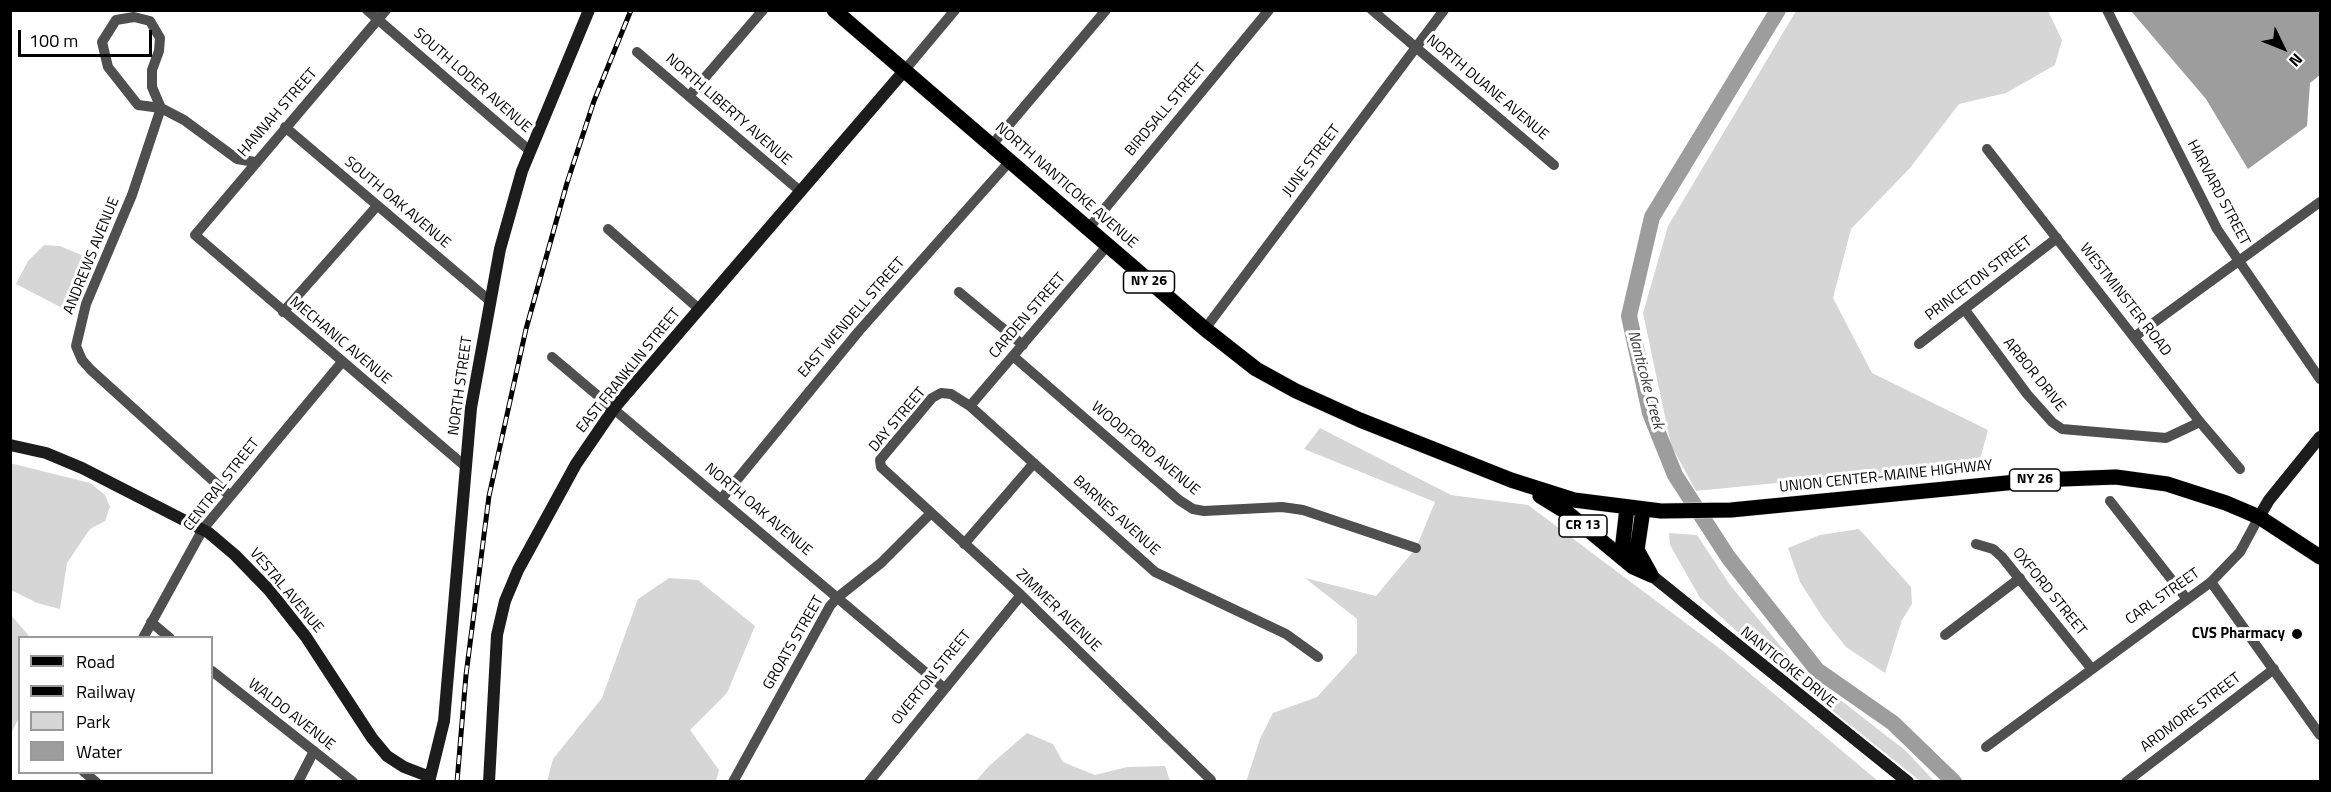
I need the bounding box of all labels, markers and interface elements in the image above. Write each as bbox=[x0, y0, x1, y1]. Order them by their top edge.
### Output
scale bar bbox=[21, 18, 154, 56]
north arrow bbox=[2253, 18, 2313, 78]
street label: SOUTH LODER AVENUE bbox=[410, 25, 534, 137]
text: 100 m bbox=[29, 27, 78, 54]
street label: NORTH DUANE AVENUE bbox=[1422, 32, 1552, 144]
text: N bbox=[2284, 48, 2309, 73]
street label: NORTH LIBERTY AVENUE bbox=[661, 50, 795, 170]
street label: BIRDSALL STREET bbox=[1122, 60, 1210, 160]
street label: HANNAH STREET bbox=[235, 65, 321, 161]
street label: NORTH NANTICOKE AVENUE bbox=[991, 119, 1141, 253]
street label: JUNE STREET bbox=[1279, 121, 1345, 201]
street label: HARVARD STREET bbox=[2183, 137, 2253, 249]
street label: SOUTH OAK AVENUE bbox=[340, 153, 454, 253]
street label: ANDREWS AVENUE bbox=[60, 195, 124, 317]
street label: PRINCETON STREET bbox=[1922, 233, 2036, 325]
street label: WESTMINSTER ROAD bbox=[2075, 240, 2175, 360]
street label: EAST WENDELL STREET bbox=[795, 254, 909, 382]
street label: CARDEN STREET bbox=[986, 270, 1070, 362]
road number: NY 26 bbox=[1124, 271, 1174, 293]
street label: MECHANIC AVENUE bbox=[286, 293, 394, 389]
street label: EAST FRANKLIN STREET bbox=[573, 305, 685, 437]
water label: Nanticoke Creek bbox=[1623, 329, 1667, 431]
street label: NORTH STREET bbox=[445, 335, 477, 437]
street label: ARBOR DRIVE bbox=[1999, 335, 2069, 415]
street label: DAY STREET bbox=[866, 384, 930, 456]
street label: WOODFORD AVENUE bbox=[1087, 398, 1203, 500]
street label: CENTRAL STREET bbox=[180, 435, 264, 535]
street label: UNION CENTER-MAINE HIGHWAY bbox=[1778, 457, 1994, 497]
street label: NORTH OAK AVENUE bbox=[701, 460, 815, 560]
road number: NY 26 bbox=[2010, 469, 2060, 491]
street label: BARNES AVENUE bbox=[1069, 472, 1163, 560]
road number: CR 13 bbox=[1559, 515, 1607, 537]
street label: VESTAL AVENUE bbox=[245, 545, 327, 637]
street label: OXFORD STREET bbox=[2008, 545, 2090, 639]
street label: CARL STREET bbox=[2122, 565, 2204, 629]
street label: ZIMMER AVENUE bbox=[1012, 566, 1104, 656]
street label: GROATS STREET bbox=[760, 593, 828, 693]
street label: NANTICOKE DRIVE bbox=[1736, 624, 1840, 712]
place label: CVS Pharmacy bbox=[2192, 625, 2285, 643]
street label: OVERTON STREET bbox=[888, 627, 976, 729]
marker: CVS Pharmacy bbox=[2290, 627, 2304, 641]
legend bbox=[18, 636, 213, 774]
text: Road bbox=[76, 648, 115, 675]
street label: ARDMORE STREET bbox=[2137, 669, 2245, 757]
street label: WALDO AVENUE bbox=[244, 675, 338, 755]
text: Railway bbox=[76, 678, 135, 705]
text: Park bbox=[76, 708, 110, 735]
text: Water bbox=[76, 738, 122, 765]

